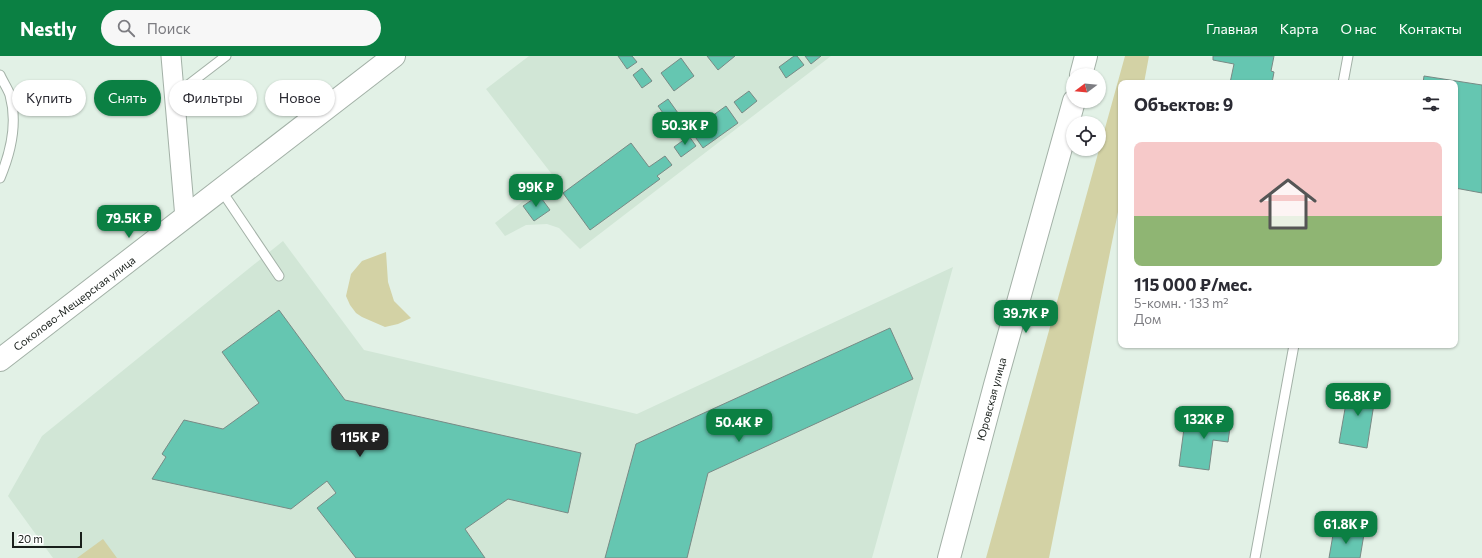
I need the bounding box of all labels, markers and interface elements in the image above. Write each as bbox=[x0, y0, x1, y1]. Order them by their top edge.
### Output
search box bbox=[101, 10, 381, 46]
text: Nestly bbox=[20, 17, 77, 40]
icon: search bbox=[115, 17, 137, 39]
text: Поиск bbox=[147, 19, 191, 37]
text: Главная bbox=[1206, 20, 1258, 37]
text: Карта bbox=[1280, 20, 1318, 37]
text: О нас bbox=[1340, 20, 1377, 37]
text: Контакты bbox=[1399, 20, 1462, 37]
north arrow bbox=[1066, 68, 1106, 108]
map controls bbox=[1066, 68, 1106, 156]
chip: Купить bbox=[12, 80, 86, 116]
chip: Снять bbox=[94, 80, 161, 116]
chip: Фильтры bbox=[169, 80, 257, 116]
chip: Новое bbox=[265, 80, 335, 116]
icon: filters bbox=[1420, 93, 1442, 115]
text: Объектов: 9 bbox=[1134, 94, 1233, 115]
pin: 50.3K ₽ bbox=[648, 112, 722, 146]
button: locate bbox=[1066, 116, 1106, 156]
text: 50.3K ₽ bbox=[661, 117, 709, 133]
icon: home bbox=[1252, 168, 1324, 240]
pin: 99K ₽ bbox=[508, 174, 564, 208]
text: 99K ₽ bbox=[518, 179, 554, 195]
pin: 79.5K ₽ bbox=[92, 205, 166, 239]
text: 79.5K ₽ bbox=[106, 210, 152, 226]
street label: Соколово-Мещерская улица bbox=[11, 253, 137, 353]
text: 115 000 ₽/мес. bbox=[1134, 274, 1252, 295]
text: 5-комн. · 133 m² bbox=[1134, 295, 1229, 311]
pin: 39.7K ₽ bbox=[989, 300, 1063, 334]
text: 39.7K ₽ bbox=[1003, 305, 1049, 321]
text: Дом bbox=[1134, 311, 1161, 327]
street label: Юровская улица bbox=[974, 356, 1008, 442]
pin: 56.8K ₽ bbox=[1321, 383, 1395, 417]
text: 56.8K ₽ bbox=[1335, 388, 1381, 404]
pin: 132K ₽ bbox=[1171, 406, 1237, 440]
pin: 50.4K ₽ bbox=[702, 409, 776, 443]
text: 132K ₽ bbox=[1184, 411, 1224, 427]
text: 50.4K ₽ bbox=[715, 414, 763, 430]
pin: 115K ₽ bbox=[327, 424, 393, 458]
text: 115K ₽ bbox=[340, 429, 380, 445]
pin: 61.8K ₽ bbox=[1309, 511, 1383, 545]
text: 61.8K ₽ bbox=[1323, 516, 1369, 532]
scale bar bbox=[12, 530, 82, 549]
text: 20 m bbox=[18, 532, 43, 545]

